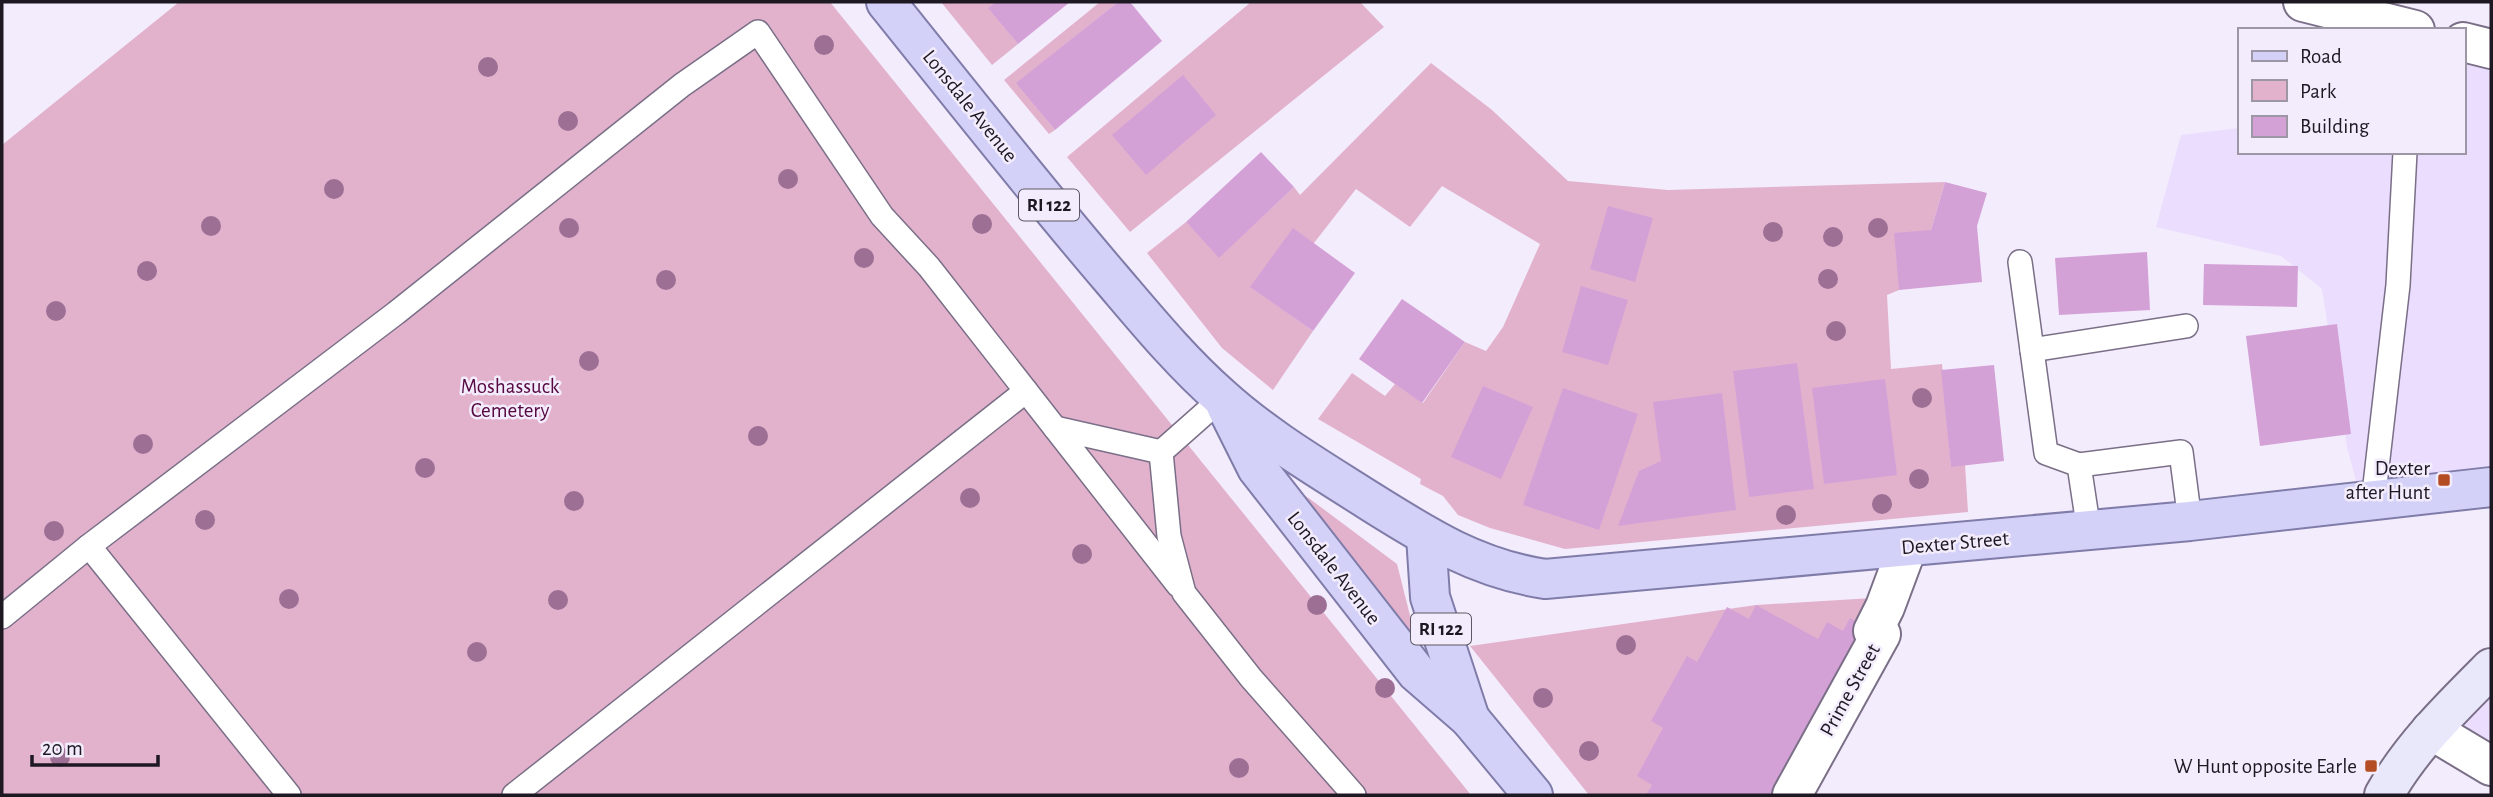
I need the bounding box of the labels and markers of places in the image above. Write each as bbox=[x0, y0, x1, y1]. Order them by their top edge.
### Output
place label: Dexter after Hunt bbox=[2345, 458, 2430, 503]
marker: Dexter after Hunt bbox=[2436, 472, 2452, 488]
place label: W Hunt opposite Earle bbox=[2174, 756, 2357, 777]
marker: W Hunt opposite Earle bbox=[2363, 758, 2379, 774]

